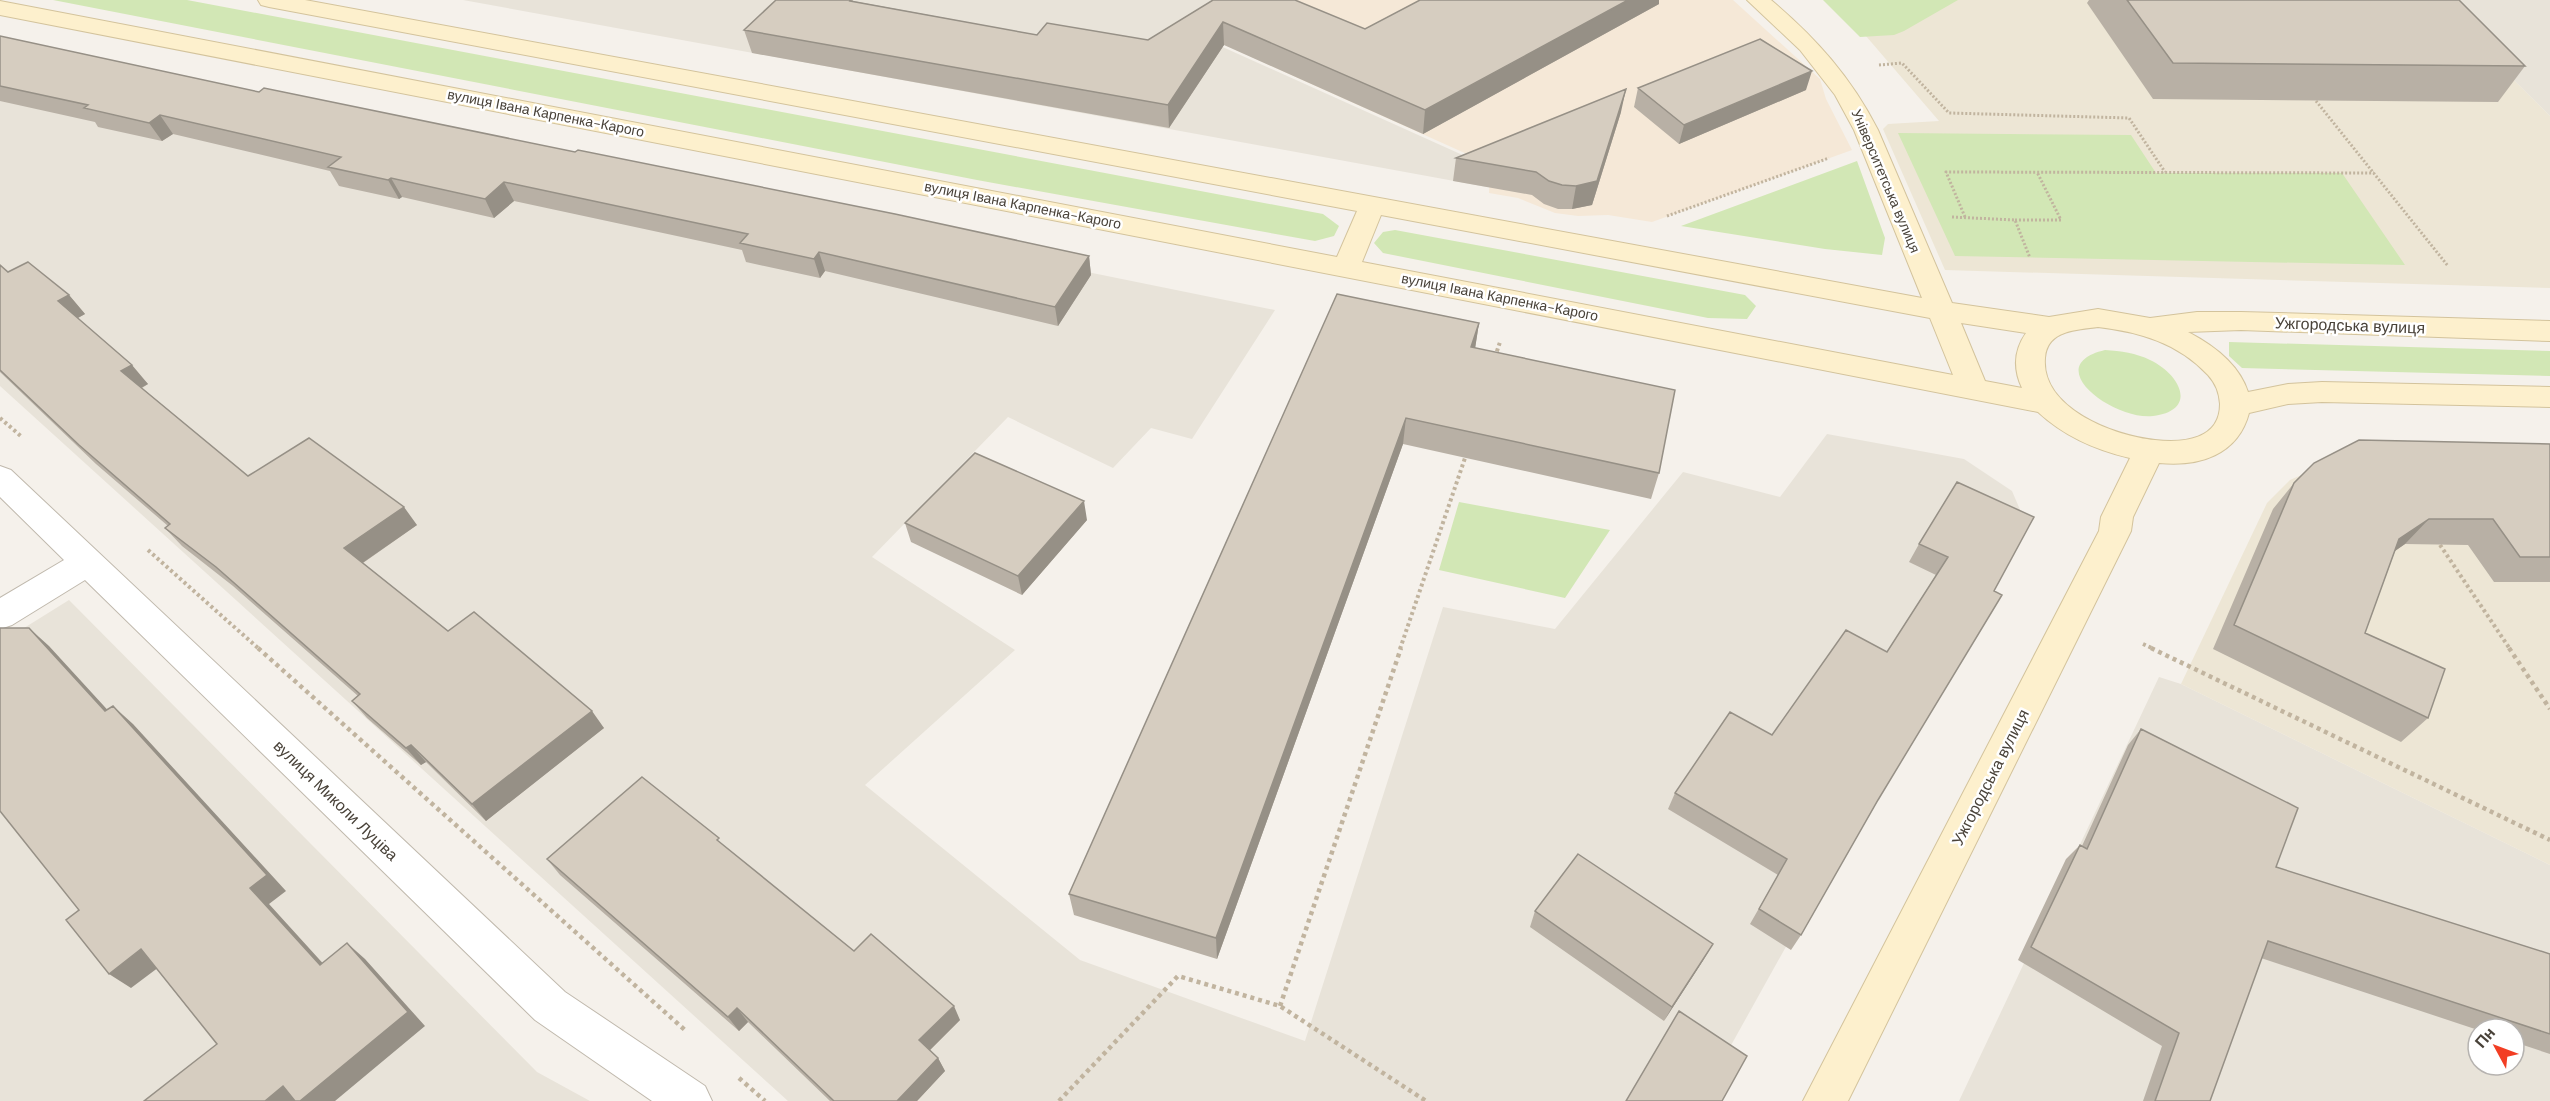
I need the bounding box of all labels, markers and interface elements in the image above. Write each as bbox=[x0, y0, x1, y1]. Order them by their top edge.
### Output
street label: вулиця Івана Карпенка-Карого bbox=[446, 85, 646, 141]
street label: Університетська вулиця bbox=[1848, 106, 1924, 256]
street label: вулиця Івана Карпенка-Карого bbox=[923, 177, 1123, 233]
street label: вулиця Івана Карпенка-Карого bbox=[1400, 269, 1600, 325]
street label: Ужгородська вулиця bbox=[2275, 312, 2425, 339]
street label: Ужгородська вулиця bbox=[1947, 706, 2034, 849]
street label: вулиця Миколи Луціва bbox=[269, 735, 402, 865]
north arrow bbox=[2466, 1017, 2526, 1077]
text: Пн bbox=[2470, 1023, 2500, 1052]

